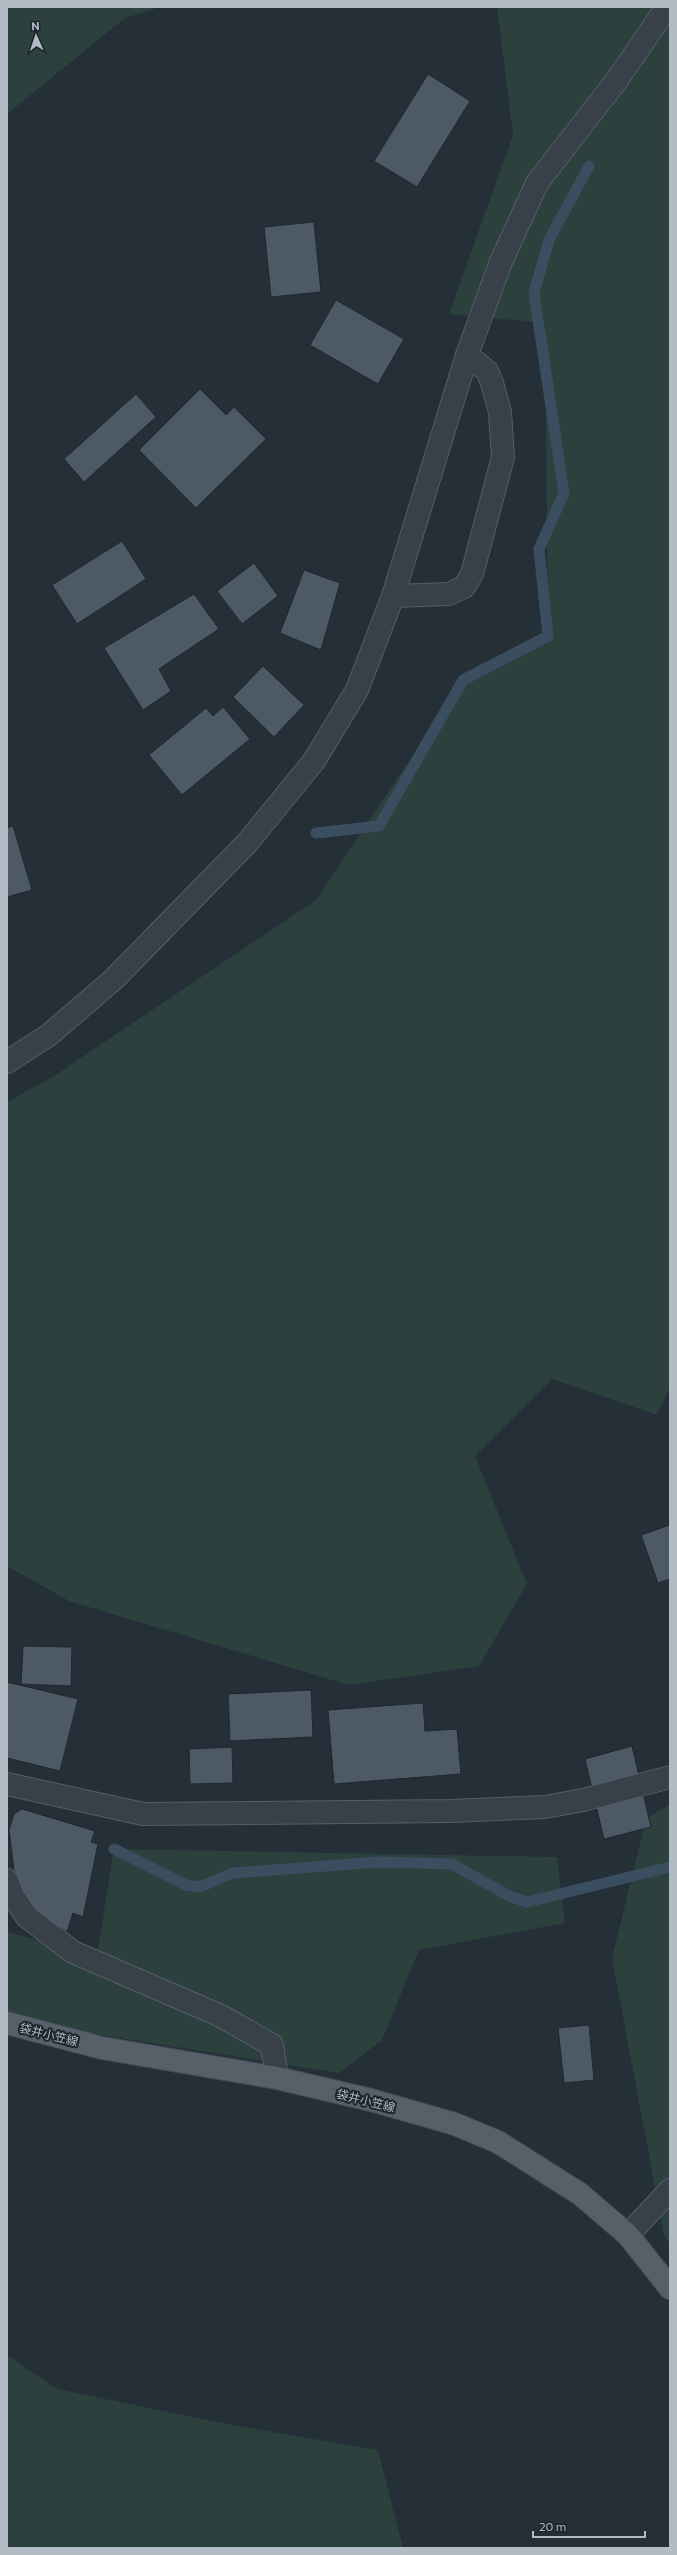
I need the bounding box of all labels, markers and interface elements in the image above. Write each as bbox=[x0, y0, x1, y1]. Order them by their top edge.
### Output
north arrow bbox=[16, 16, 56, 56]
text: N bbox=[31, 19, 40, 32]
street label: 袋井小笠線 bbox=[17, 2020, 80, 2048]
street label: 袋井小笠線 bbox=[334, 2086, 397, 2114]
scale bar bbox=[533, 2513, 645, 2539]
text: 20 m bbox=[539, 2519, 566, 2533]

